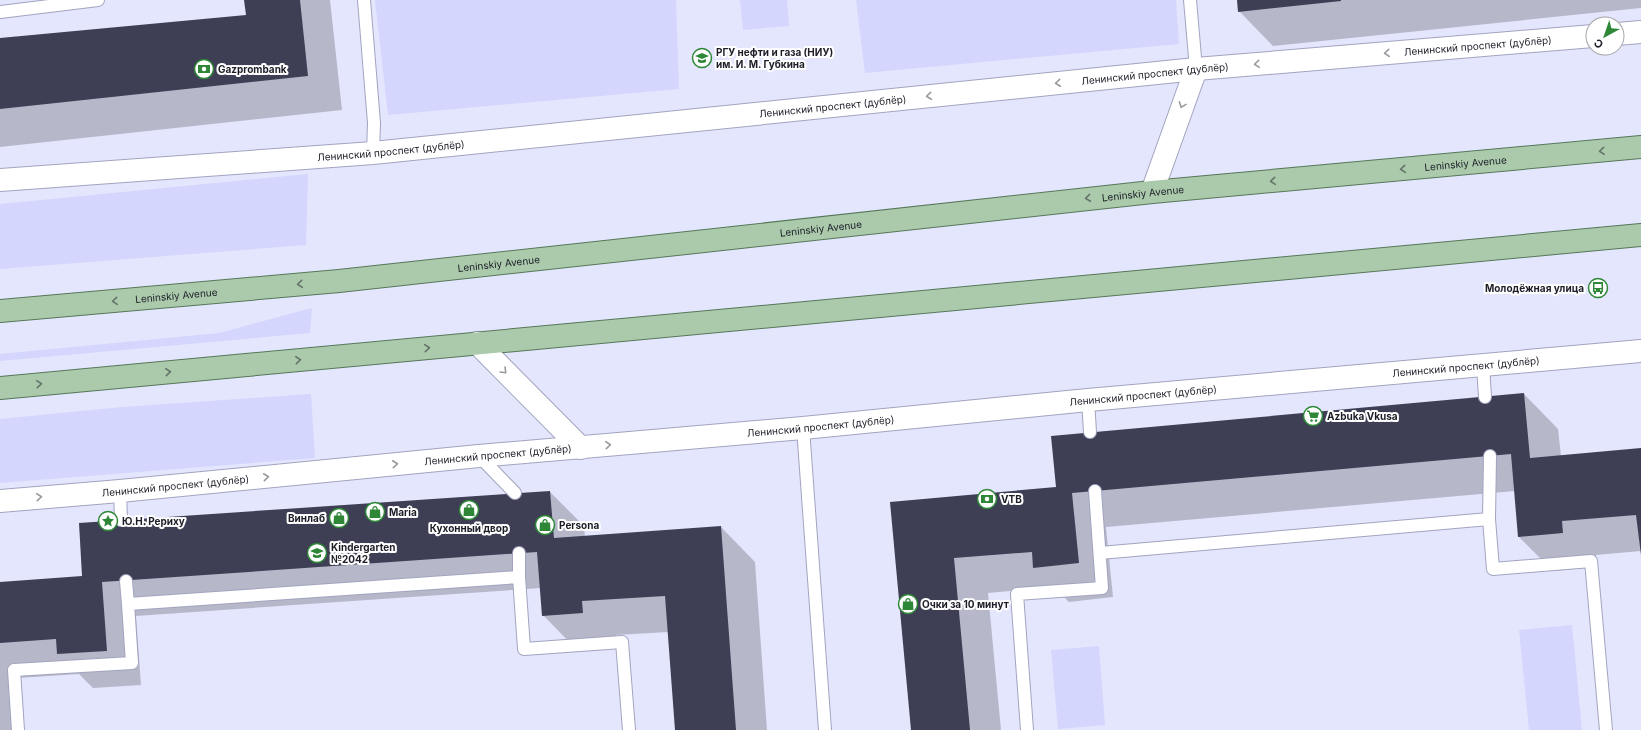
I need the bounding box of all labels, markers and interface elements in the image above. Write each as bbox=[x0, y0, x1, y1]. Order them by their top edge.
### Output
north arrow bbox=[1585, 16, 1625, 56]
street label: Ленинский проспект (дублёр) bbox=[1404, 33, 1552, 58]
text: С bbox=[1591, 36, 1606, 52]
place label: РГУ нефти и газа (НИУ) им. И. М. Губкина bbox=[716, 46, 833, 71]
school or university icon: РГУ нефти и газа (НИУ) им. И. М. Губкина bbox=[691, 47, 713, 69]
one-way arrow bbox=[1384, 49, 1390, 58]
bank icon: Gazprombank bbox=[193, 58, 215, 80]
street label: Ленинский проспект (дублёр) bbox=[1081, 60, 1229, 87]
one-way arrow bbox=[1254, 60, 1260, 69]
place label: Gazprombank bbox=[218, 63, 287, 75]
one-way arrow bbox=[1055, 78, 1061, 87]
one-way arrow bbox=[926, 91, 932, 100]
street label: Ленинский проспект (дублёр) bbox=[758, 93, 907, 120]
one-way arrow bbox=[1179, 102, 1187, 109]
street label: Ленинский проспект (дублёр) bbox=[317, 138, 465, 163]
one-way arrow bbox=[1599, 146, 1605, 155]
street label: Leninskiy Avenue bbox=[1424, 153, 1507, 173]
one-way arrow bbox=[1400, 164, 1406, 173]
one-way arrow bbox=[1270, 176, 1277, 185]
street label: Leninskiy Avenue bbox=[1101, 183, 1185, 203]
one-way arrow bbox=[1085, 194, 1091, 203]
street label: Leninskiy Avenue bbox=[779, 218, 863, 239]
street label: Leninskiy Avenue bbox=[457, 253, 541, 274]
bus stop icon: Молодёжная улица bbox=[1587, 277, 1609, 299]
one-way arrow bbox=[297, 280, 303, 289]
place label: Молодёжная улица bbox=[1485, 282, 1584, 295]
street label: Leninskiy Avenue bbox=[135, 286, 218, 305]
one-way arrow bbox=[112, 296, 118, 305]
one-way arrow bbox=[424, 344, 430, 353]
street label: Ленинский проспект (дублёр) bbox=[1392, 354, 1540, 379]
one-way arrow bbox=[295, 356, 301, 365]
one-way arrow bbox=[500, 366, 507, 374]
one-way arrow bbox=[165, 368, 171, 377]
one-way arrow bbox=[36, 380, 42, 389]
street label: Ленинский проспект (дублёр) bbox=[1069, 383, 1217, 408]
supermarket icon: Azbuka Vkusa bbox=[1302, 405, 1324, 427]
place label: Azbuka Vkusa bbox=[1327, 410, 1398, 422]
street label: Ленинский проспект (дублёр) bbox=[746, 413, 895, 439]
one-way arrow bbox=[605, 441, 611, 450]
street label: Ленинский проспект (дублёр) bbox=[424, 442, 572, 467]
one-way arrow bbox=[392, 460, 398, 469]
street label: Ленинский проспект (дублёр) bbox=[101, 472, 250, 499]
one-way arrow bbox=[263, 473, 269, 482]
bank icon: VTB bbox=[976, 488, 998, 510]
one-way arrow bbox=[36, 493, 42, 502]
place label: VTB bbox=[1001, 493, 1022, 505]
shop icon: Кухонный двор bbox=[458, 499, 480, 521]
shop icon: Maria bbox=[364, 501, 386, 523]
place label: Maria bbox=[389, 506, 417, 518]
shop icon: Винлаб bbox=[328, 507, 350, 529]
place icon: Ю.Н. Рериху bbox=[97, 510, 119, 532]
place label: Винлаб bbox=[288, 512, 325, 524]
shop icon: Persona bbox=[534, 514, 556, 536]
place label: Ю.Н. Рериху bbox=[122, 515, 185, 528]
place label: Persona bbox=[559, 519, 599, 531]
place label: Кухонный двор bbox=[430, 522, 508, 535]
place label: Kindergarten №2042 bbox=[331, 541, 395, 565]
school or university icon: Kindergarten №2042 bbox=[306, 542, 328, 564]
shop icon: Очки за 10 минут bbox=[897, 593, 919, 615]
place label: Очки за 10 минут bbox=[922, 598, 1009, 611]

